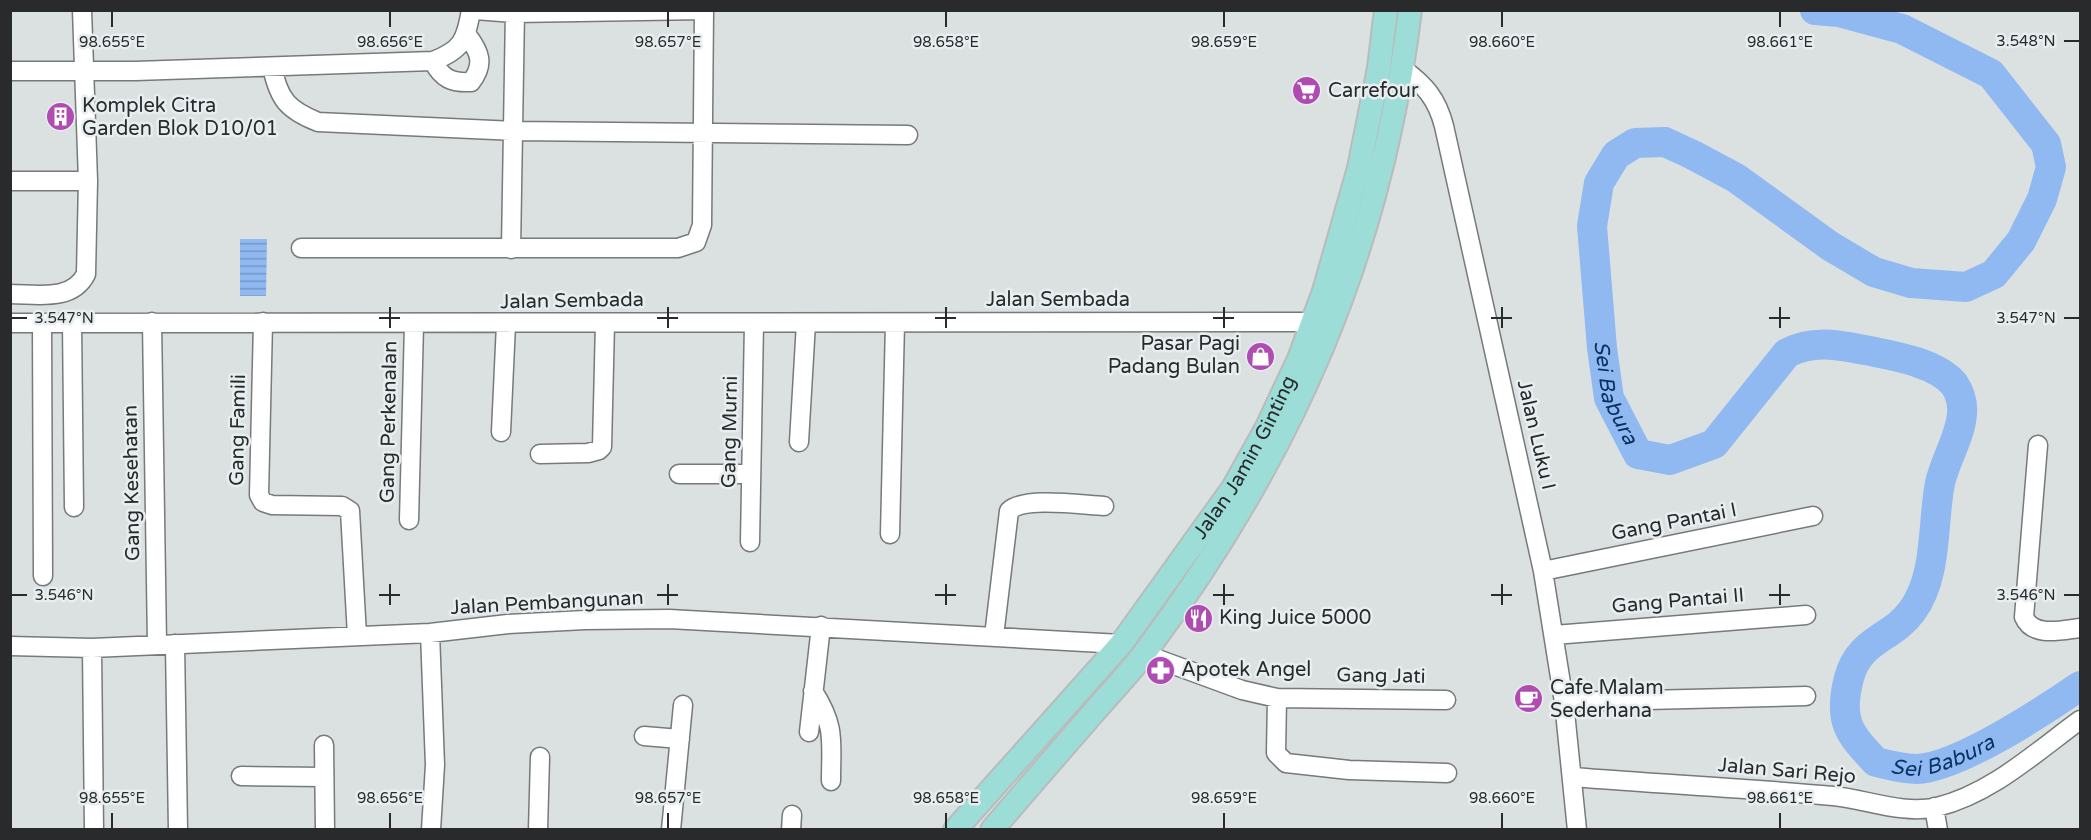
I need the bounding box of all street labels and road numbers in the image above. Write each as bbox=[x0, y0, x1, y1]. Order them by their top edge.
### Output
street label: Jalan Sembada bbox=[500, 288, 644, 314]
street label: Jalan Sembada bbox=[986, 288, 1130, 312]
street label: Gang Perkenalan bbox=[376, 341, 402, 503]
street label: Jalan Jamin Ginting bbox=[1188, 372, 1301, 544]
street label: Gang Famili bbox=[225, 374, 251, 486]
street label: Gang Murni bbox=[717, 376, 743, 488]
street label: Jalan Luku I bbox=[1512, 378, 1560, 492]
street label: Gang Kesehatan bbox=[119, 405, 145, 561]
street label: Gang Pantai I bbox=[1609, 498, 1739, 546]
street label: Gang Pantai II bbox=[1611, 583, 1745, 619]
street label: Jalan Pembangunan bbox=[450, 586, 644, 620]
street label: Gang Jati bbox=[1336, 663, 1426, 689]
street label: Jalan Sari Rejo bbox=[1717, 753, 1857, 789]

